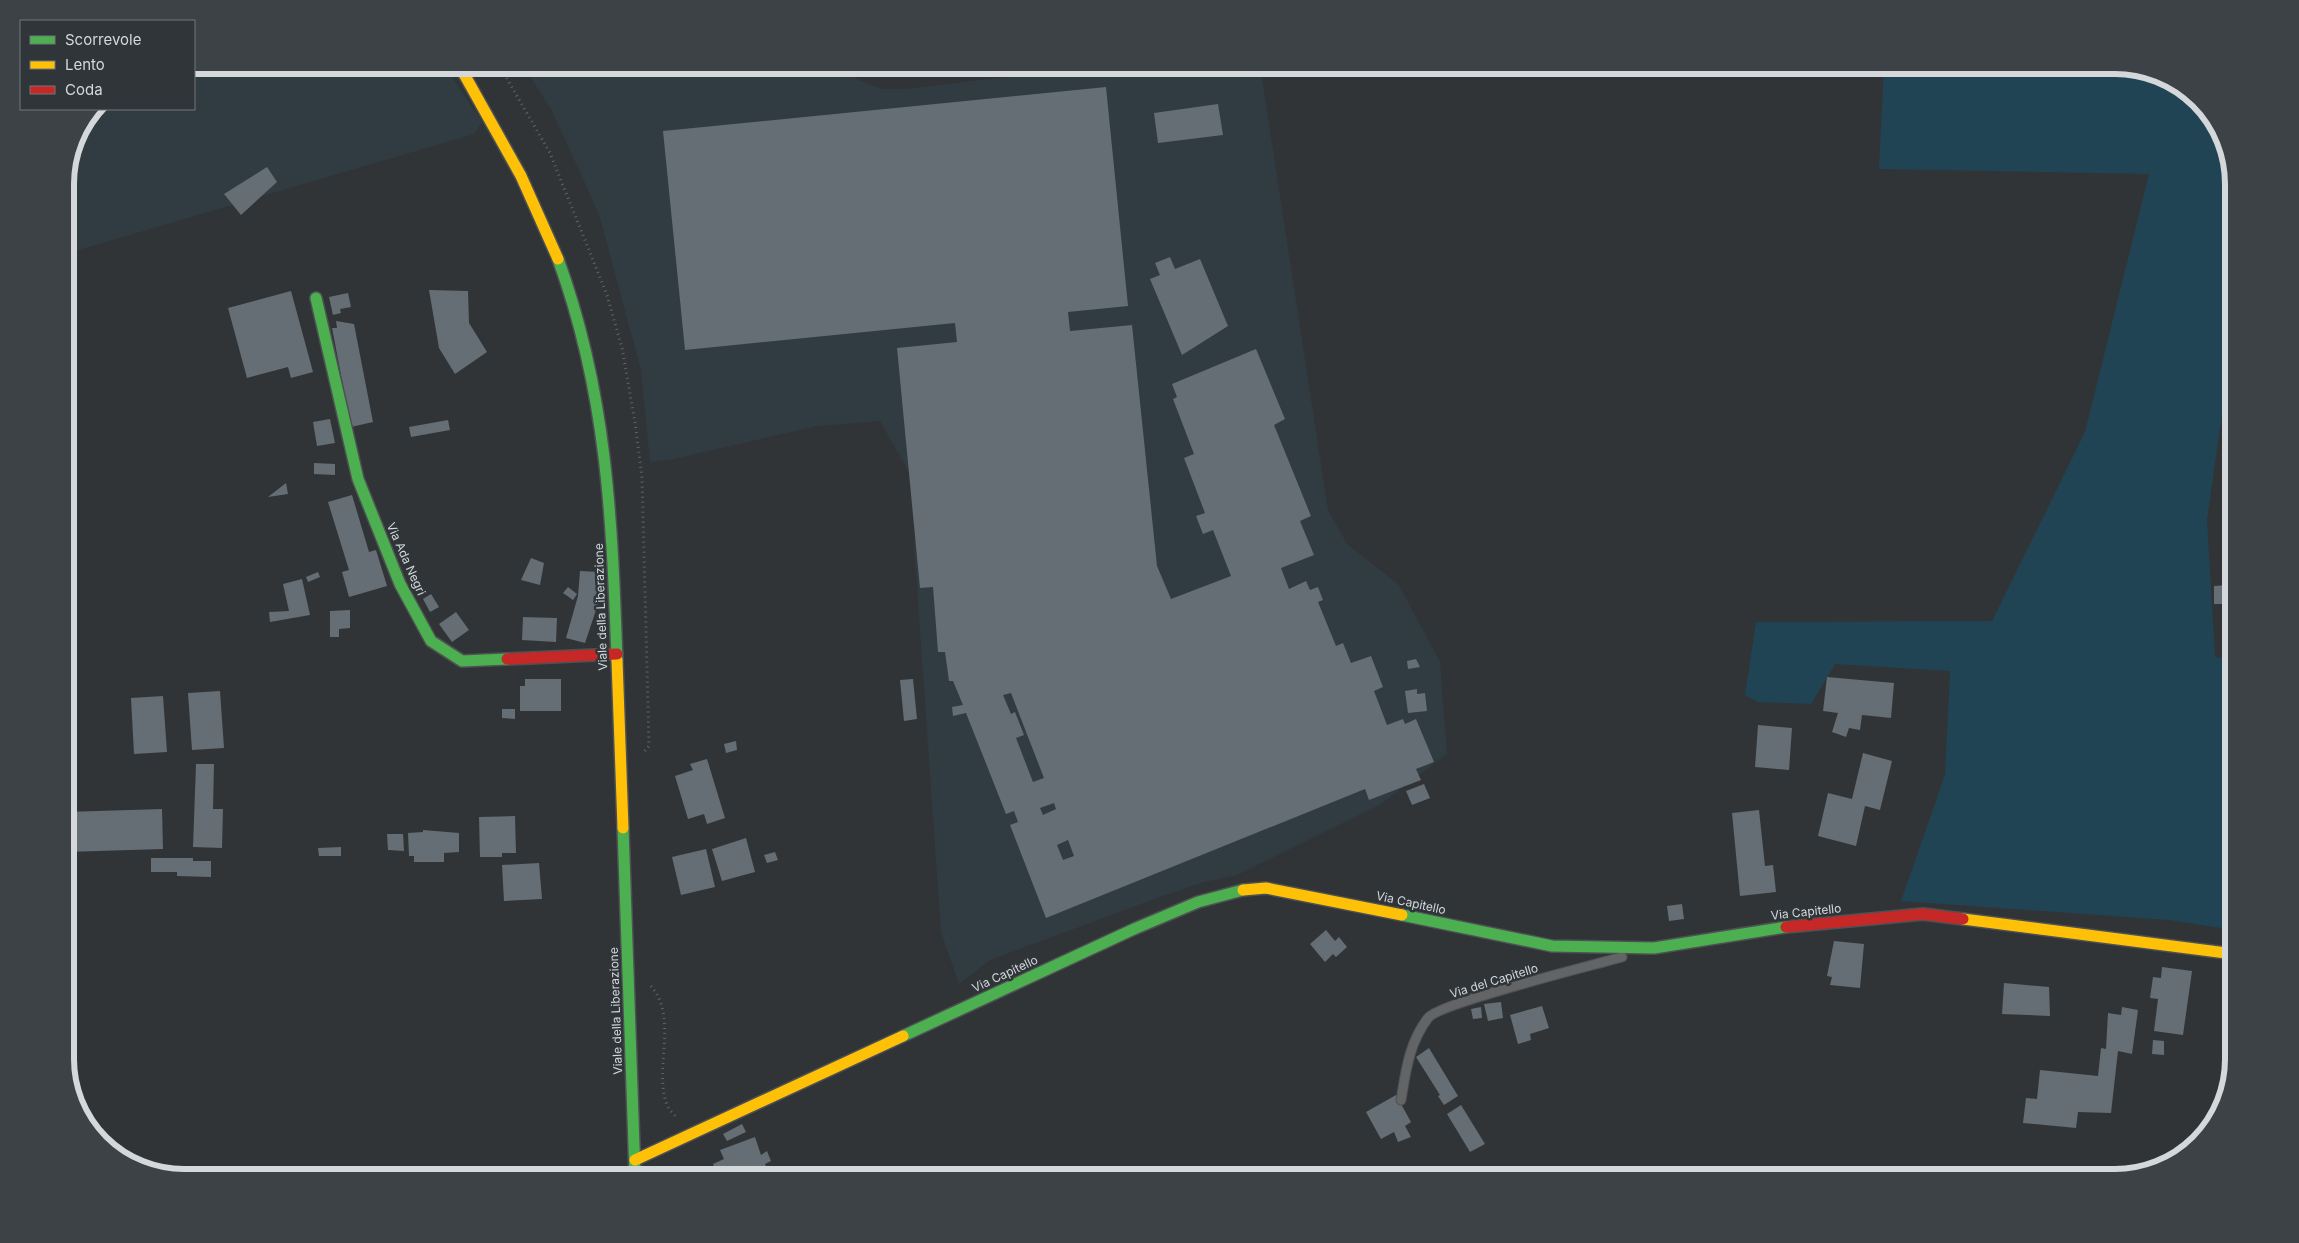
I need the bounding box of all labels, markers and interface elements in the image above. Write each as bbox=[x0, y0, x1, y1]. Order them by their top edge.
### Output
legend bbox=[20, 20, 195, 110]
text: Scorrevole bbox=[65, 30, 141, 49]
text: Lento bbox=[65, 55, 105, 74]
text: Coda bbox=[65, 80, 103, 99]
street label: Via Ada Negri bbox=[384, 520, 429, 598]
street label: Viale della Liberazione bbox=[591, 543, 610, 671]
street label: Via Capitello bbox=[1375, 888, 1447, 917]
street label: Via Capitello bbox=[1770, 900, 1842, 923]
street label: Viale della Liberazione bbox=[606, 947, 625, 1075]
street label: Via Capitello bbox=[970, 952, 1040, 995]
street label: Via del Capitello bbox=[1448, 960, 1540, 1001]

